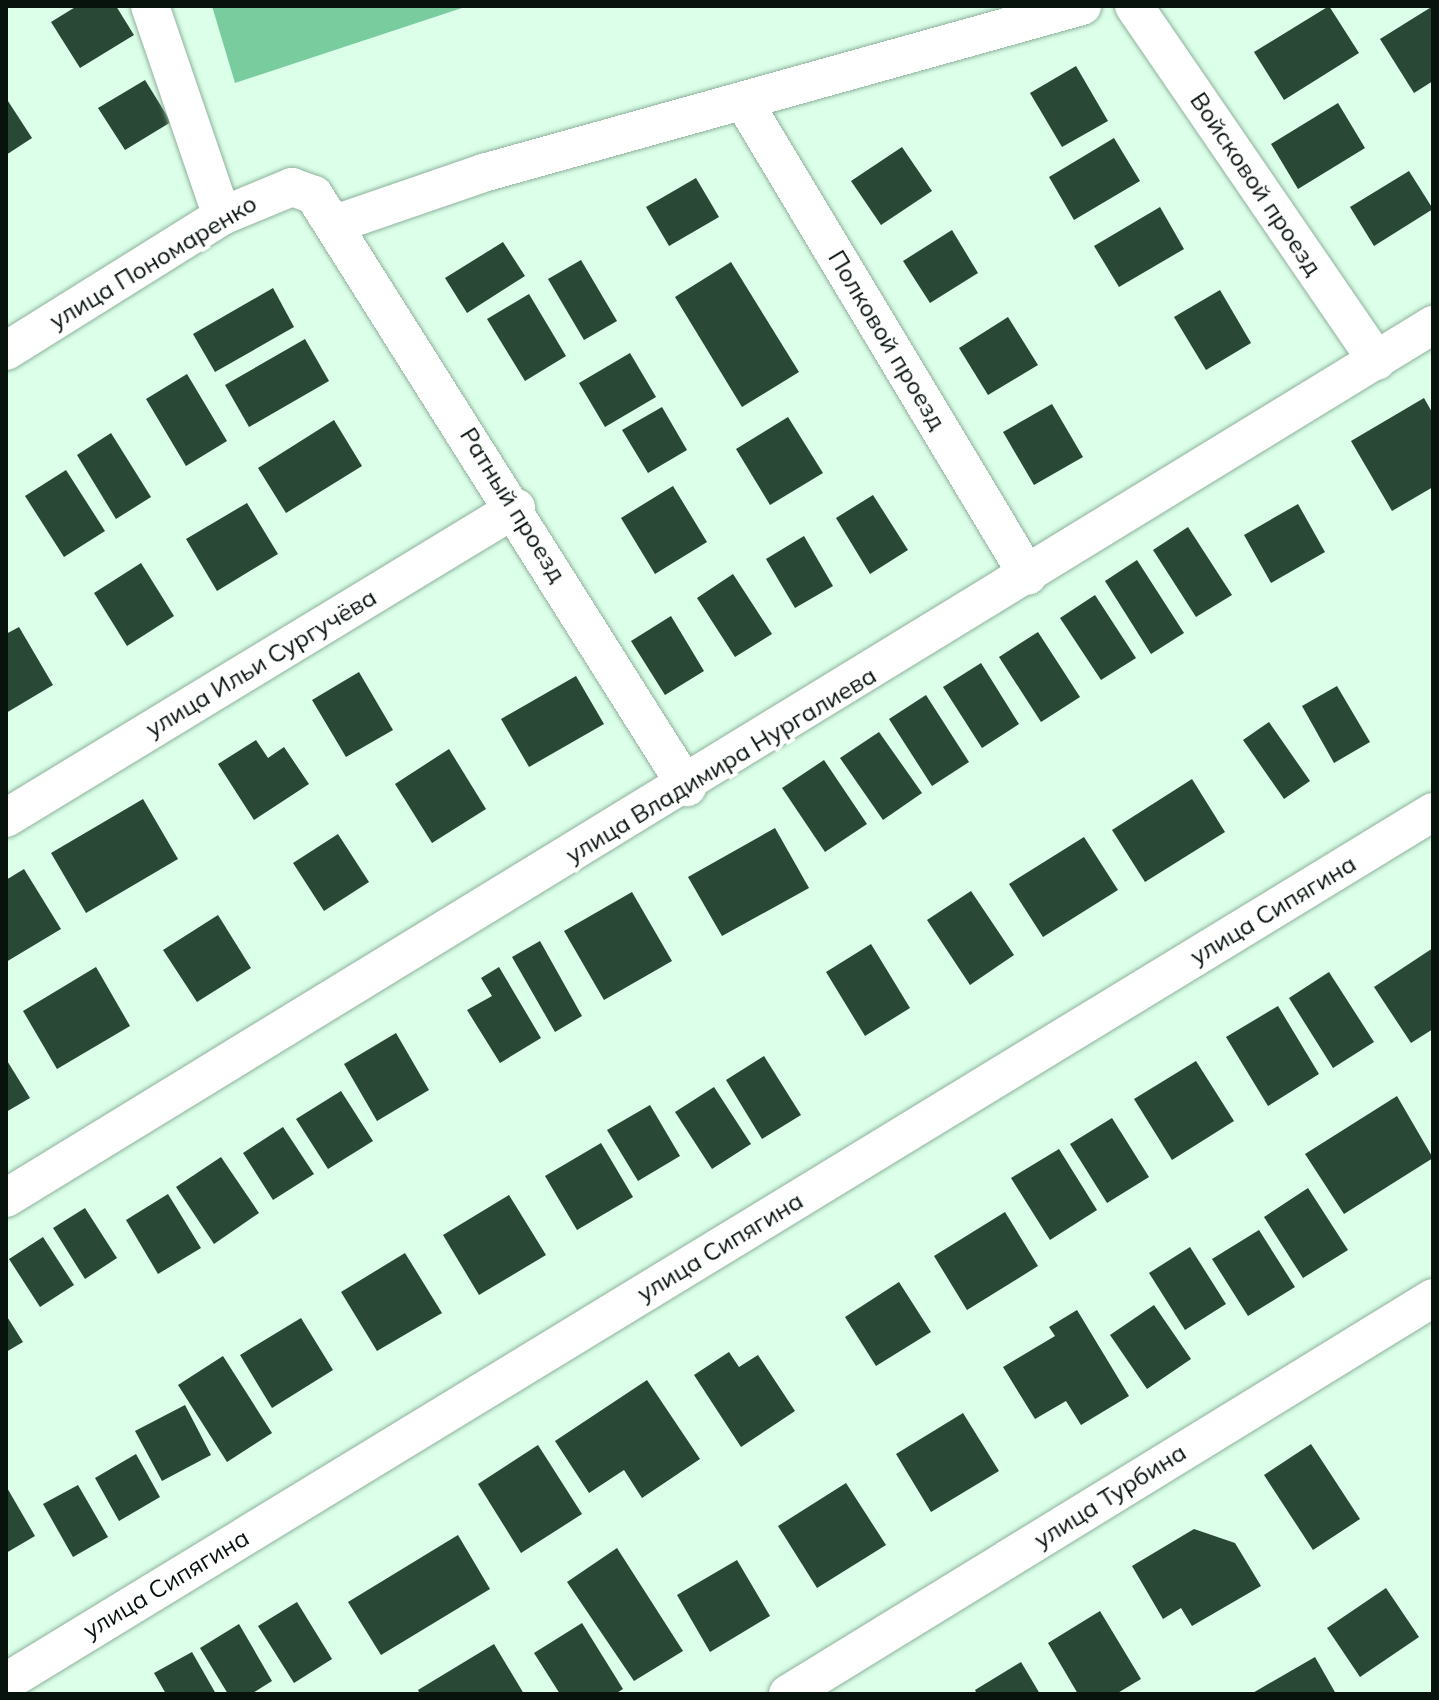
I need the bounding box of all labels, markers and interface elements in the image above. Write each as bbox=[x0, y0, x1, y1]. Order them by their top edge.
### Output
street label: Войсковой проезд bbox=[1184, 87, 1328, 281]
street label: улица Пономаренко bbox=[44, 189, 262, 335]
street label: Полковой проезд bbox=[822, 245, 952, 435]
street label: Ратный проезд bbox=[454, 422, 572, 588]
street label: улица Ильи Сургучёва bbox=[140, 583, 382, 743]
street label: улица Владимира Нургалиева bbox=[561, 661, 881, 869]
street label: улица Сипягина bbox=[1185, 849, 1361, 971]
street label: улица Сипягина bbox=[632, 1186, 808, 1308]
street label: улица Турбина bbox=[1029, 1438, 1191, 1554]
street label: улица Сипягина bbox=[78, 1523, 254, 1645]

